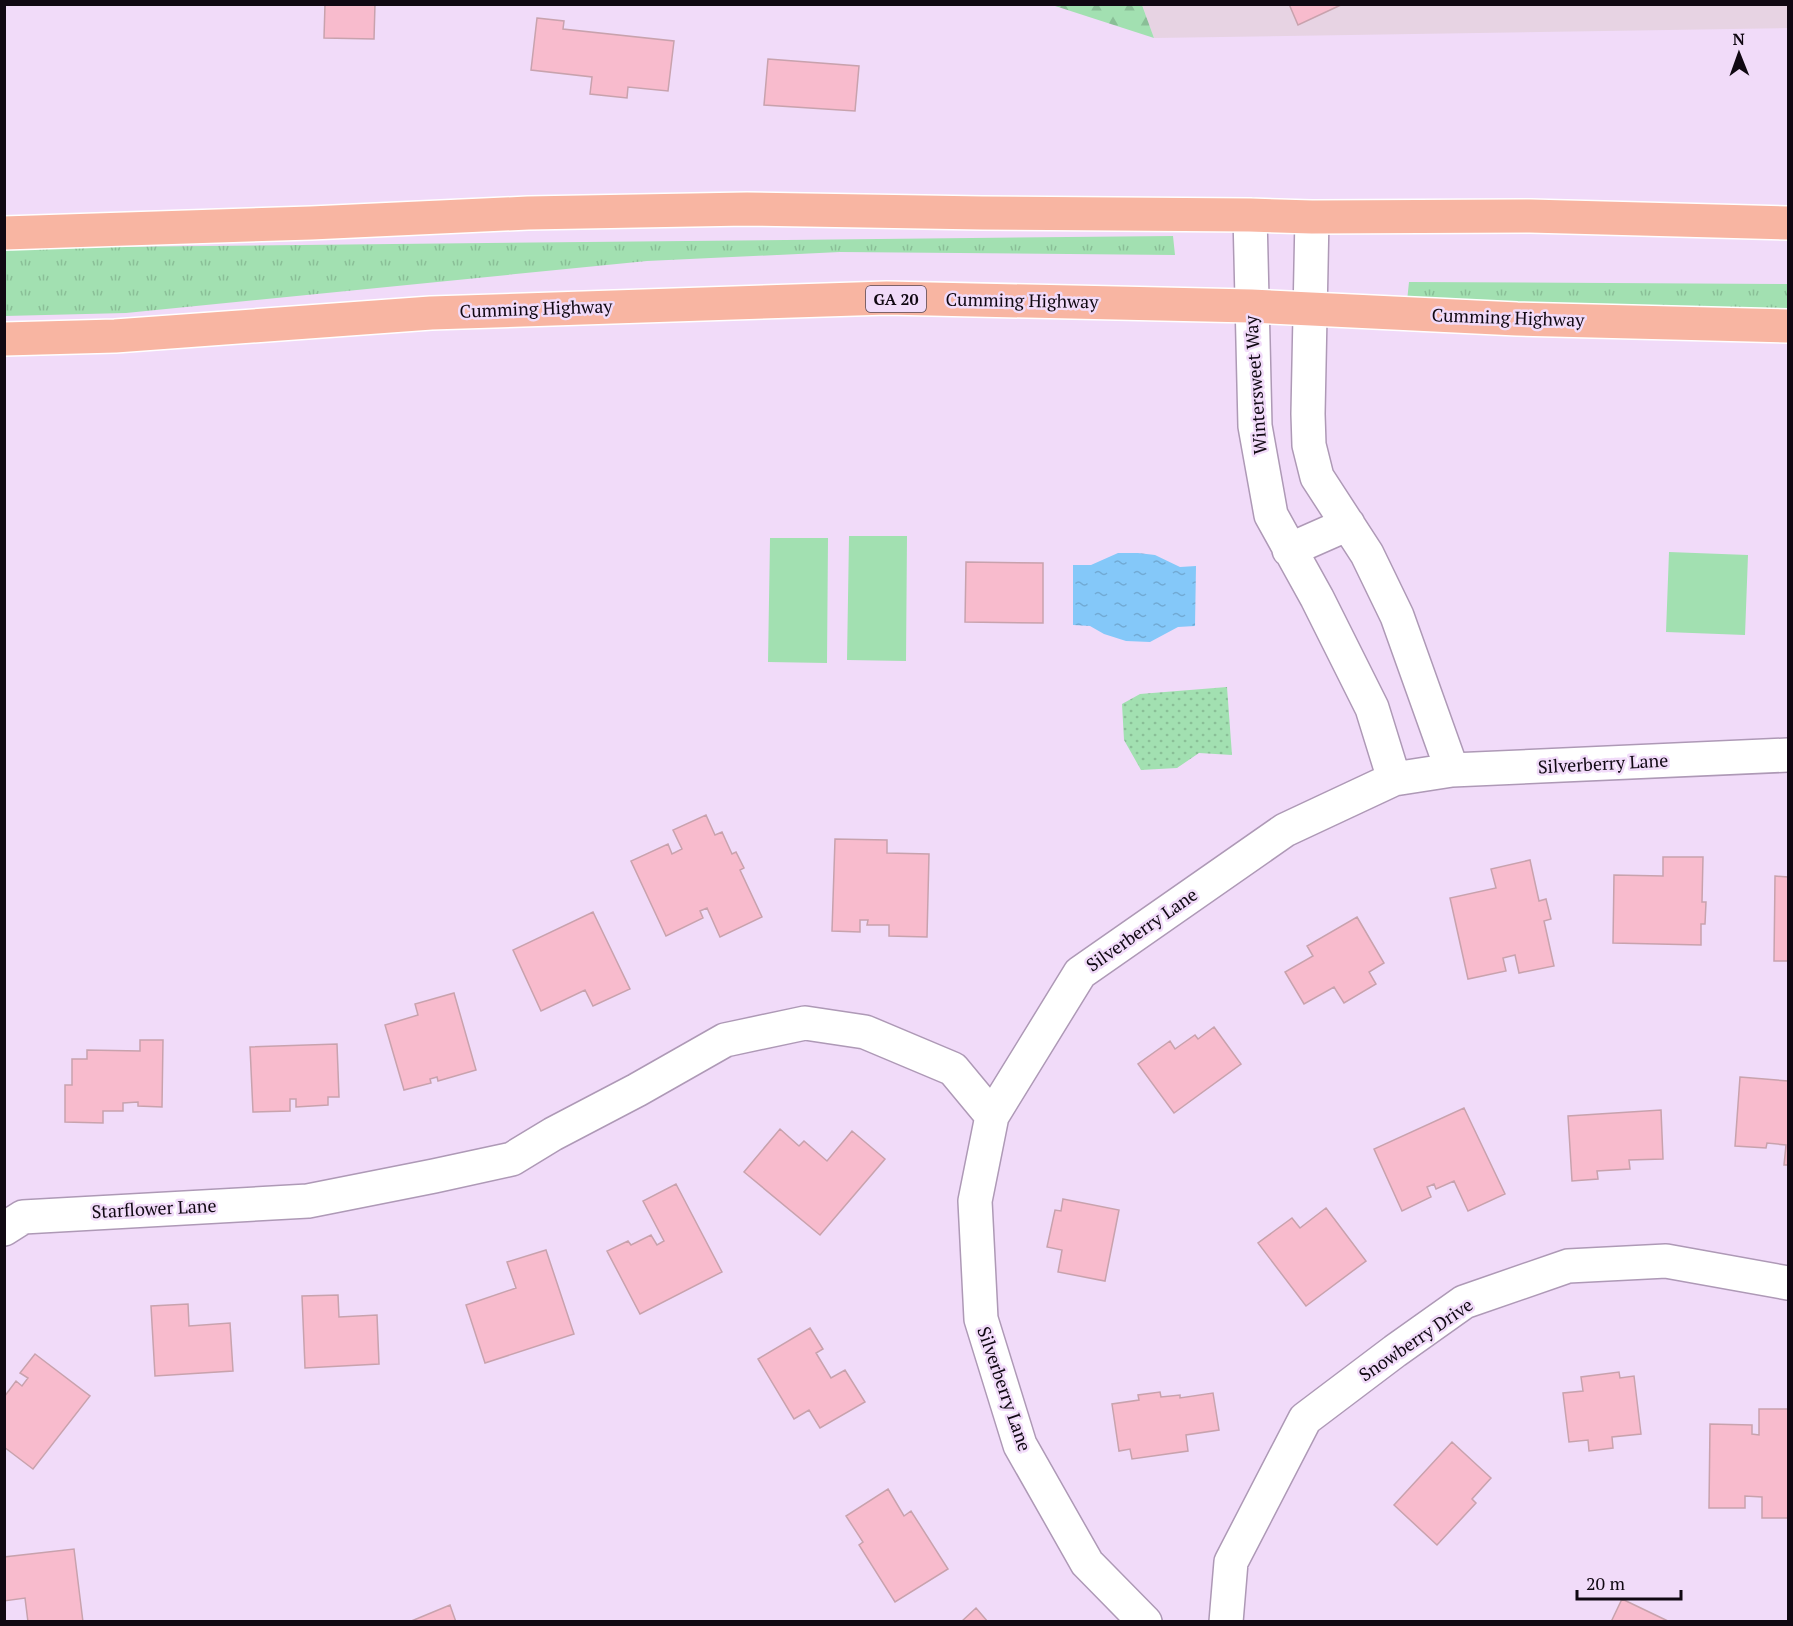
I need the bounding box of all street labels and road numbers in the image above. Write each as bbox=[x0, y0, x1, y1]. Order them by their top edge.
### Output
road number: GA 20 bbox=[866, 286, 926, 312]
street label: Cumming Highway bbox=[945, 287, 1100, 313]
street label: Cumming Highway bbox=[459, 293, 614, 323]
street label: Cumming Highway bbox=[1431, 302, 1586, 332]
street label: Wintersweet Way bbox=[1238, 314, 1272, 455]
street label: Silverberry Lane bbox=[1537, 748, 1669, 778]
street label: Silverberry Lane bbox=[1081, 882, 1202, 976]
street label: Starflower Lane bbox=[91, 1193, 217, 1223]
street label: Snowberry Drive bbox=[1354, 1292, 1477, 1386]
street label: Silverberry Lane bbox=[972, 1323, 1038, 1454]

